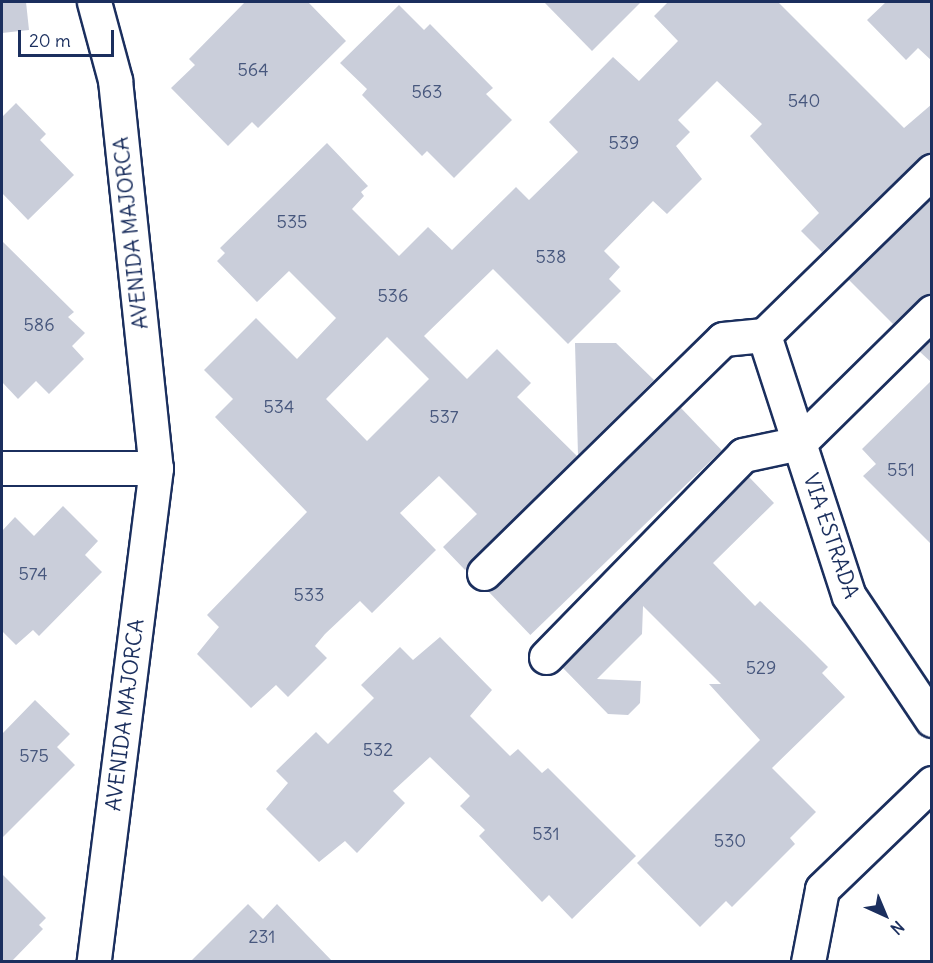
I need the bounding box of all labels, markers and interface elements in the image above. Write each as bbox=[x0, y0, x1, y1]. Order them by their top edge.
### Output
scale bar bbox=[21, 18, 117, 56]
text: 20 m bbox=[29, 29, 71, 52]
house number: 564 bbox=[237, 59, 269, 81]
house number: 563 bbox=[412, 81, 442, 103]
house number: 540 bbox=[788, 90, 820, 112]
house number: 539 bbox=[609, 132, 639, 154]
street label: AVENIDA MAJORCA bbox=[108, 136, 154, 330]
house number: 535 bbox=[277, 211, 307, 233]
house number: 538 bbox=[536, 246, 566, 268]
house number: 536 bbox=[378, 285, 408, 307]
house number: 586 bbox=[23, 314, 55, 336]
house number: 534 bbox=[264, 396, 294, 418]
house number: 537 bbox=[429, 406, 459, 428]
house number: 551 bbox=[887, 459, 915, 481]
street label: VIA ESTRADA bbox=[798, 470, 864, 602]
house number: 574 bbox=[18, 563, 48, 585]
house number: 533 bbox=[294, 584, 324, 606]
street label: AVENIDA MAJORCA bbox=[101, 618, 149, 812]
house number: 529 bbox=[746, 657, 776, 679]
house number: 532 bbox=[363, 739, 393, 761]
house number: 575 bbox=[19, 745, 49, 767]
house number: 531 bbox=[532, 823, 560, 845]
house number: 530 bbox=[714, 830, 746, 852]
north arrow bbox=[855, 885, 915, 945]
text: N bbox=[887, 917, 908, 939]
house number: 231 bbox=[248, 926, 276, 948]

